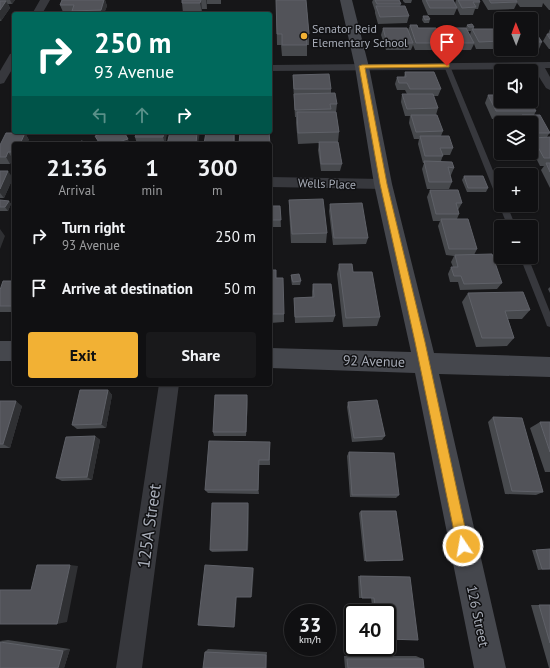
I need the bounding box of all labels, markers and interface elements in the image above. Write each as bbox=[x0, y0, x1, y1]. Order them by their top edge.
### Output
north arrow bbox=[494, 12, 538, 56]
map controls bbox=[494, 12, 538, 264]
place label: Senator Reid Elementary School bbox=[312, 21, 408, 50]
text: 250 m bbox=[94, 24, 171, 61]
pin bbox=[430, 25, 464, 66]
icon: right bbox=[28, 28, 80, 80]
marker: Senator Reid Elementary School bbox=[299, 31, 309, 41]
icon: arrive bbox=[436, 31, 458, 53]
text: 93 Avenue bbox=[94, 60, 174, 83]
button: sound bbox=[494, 64, 538, 108]
icon: left bbox=[89, 104, 111, 126]
icon: ahead bbox=[131, 104, 153, 126]
icon: right bbox=[173, 104, 195, 126]
button: layers bbox=[494, 116, 538, 160]
text: 21:36 bbox=[46, 152, 107, 183]
text: 1 bbox=[145, 152, 159, 183]
text: 300 bbox=[197, 152, 238, 183]
button: + bbox=[494, 168, 538, 212]
street label: Wells Place bbox=[298, 175, 356, 192]
text: Arrival bbox=[59, 182, 95, 199]
text: min bbox=[141, 182, 163, 199]
text: m bbox=[212, 182, 223, 199]
text: Turn right bbox=[62, 218, 125, 237]
button: − bbox=[494, 220, 538, 264]
icon: right bbox=[28, 225, 50, 247]
text: 250 m bbox=[215, 227, 256, 246]
text: 93 Avenue bbox=[62, 237, 120, 254]
icon: arrive bbox=[28, 277, 50, 299]
text: Arrive at destination bbox=[62, 279, 193, 298]
text: 50 m bbox=[223, 279, 256, 298]
button: Exit bbox=[28, 332, 138, 378]
button: Share bbox=[146, 332, 256, 378]
street label: 92 Avenue bbox=[343, 351, 405, 371]
street label: 125A Street bbox=[132, 482, 166, 570]
position arrow bbox=[442, 525, 484, 567]
street label: 126 Street bbox=[463, 584, 493, 649]
speed limit sign: 40 bbox=[344, 604, 396, 656]
text: 33 bbox=[299, 612, 321, 638]
text: km/h bbox=[299, 633, 321, 646]

